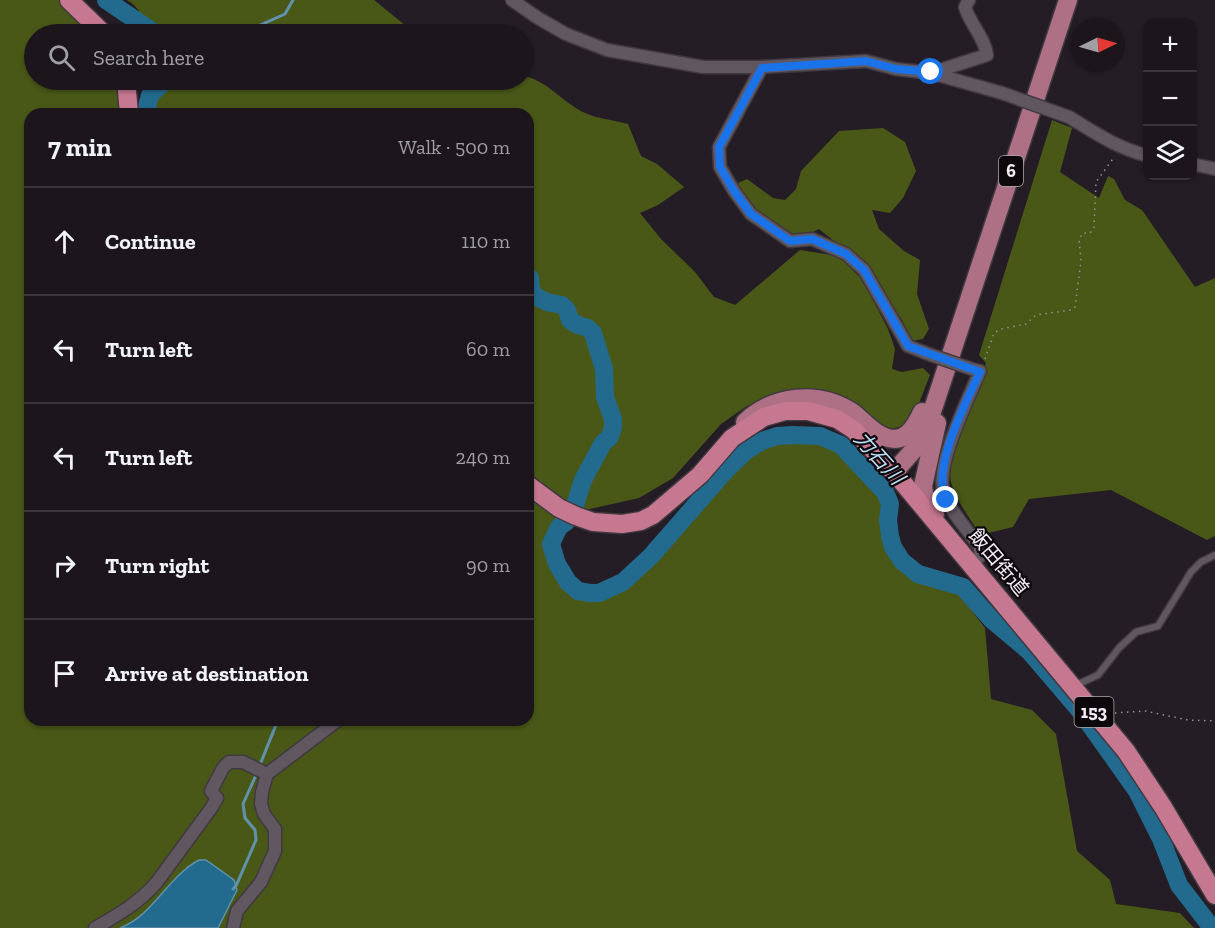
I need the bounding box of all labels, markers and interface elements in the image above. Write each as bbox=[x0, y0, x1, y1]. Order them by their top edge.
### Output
north arrow bbox=[1071, 18, 1125, 72]
map controls bbox=[1143, 18, 1197, 180]
button: + bbox=[1143, 18, 1197, 72]
search box bbox=[24, 24, 534, 90]
icon: search bbox=[45, 41, 78, 74]
text: Search here bbox=[93, 44, 204, 71]
route start bbox=[917, 58, 943, 84]
button: − bbox=[1143, 72, 1197, 126]
button: layers bbox=[1143, 126, 1197, 180]
text: 7 min bbox=[48, 131, 112, 163]
text: Walk · 500 m bbox=[398, 135, 510, 159]
road number: 6 bbox=[999, 156, 1023, 186]
icon: ahead bbox=[48, 225, 81, 258]
text: Continue bbox=[105, 228, 196, 255]
text: 110 m bbox=[461, 229, 510, 253]
icon: left bbox=[48, 333, 81, 366]
text: Turn left bbox=[105, 336, 192, 363]
text: 60 m bbox=[466, 337, 510, 361]
water label: 力石川 bbox=[849, 426, 911, 491]
icon: left bbox=[48, 441, 81, 474]
text: Turn left bbox=[105, 444, 192, 471]
text: 240 m bbox=[456, 445, 510, 469]
route end bbox=[932, 486, 958, 512]
street label: 飯田街道 bbox=[964, 524, 1034, 600]
icon: right bbox=[48, 549, 81, 582]
text: Turn right bbox=[105, 552, 209, 579]
text: 90 m bbox=[466, 553, 510, 577]
icon: arrive bbox=[48, 657, 81, 690]
text: Arrive at destination bbox=[105, 660, 308, 687]
road number: 153 bbox=[1074, 697, 1114, 727]

